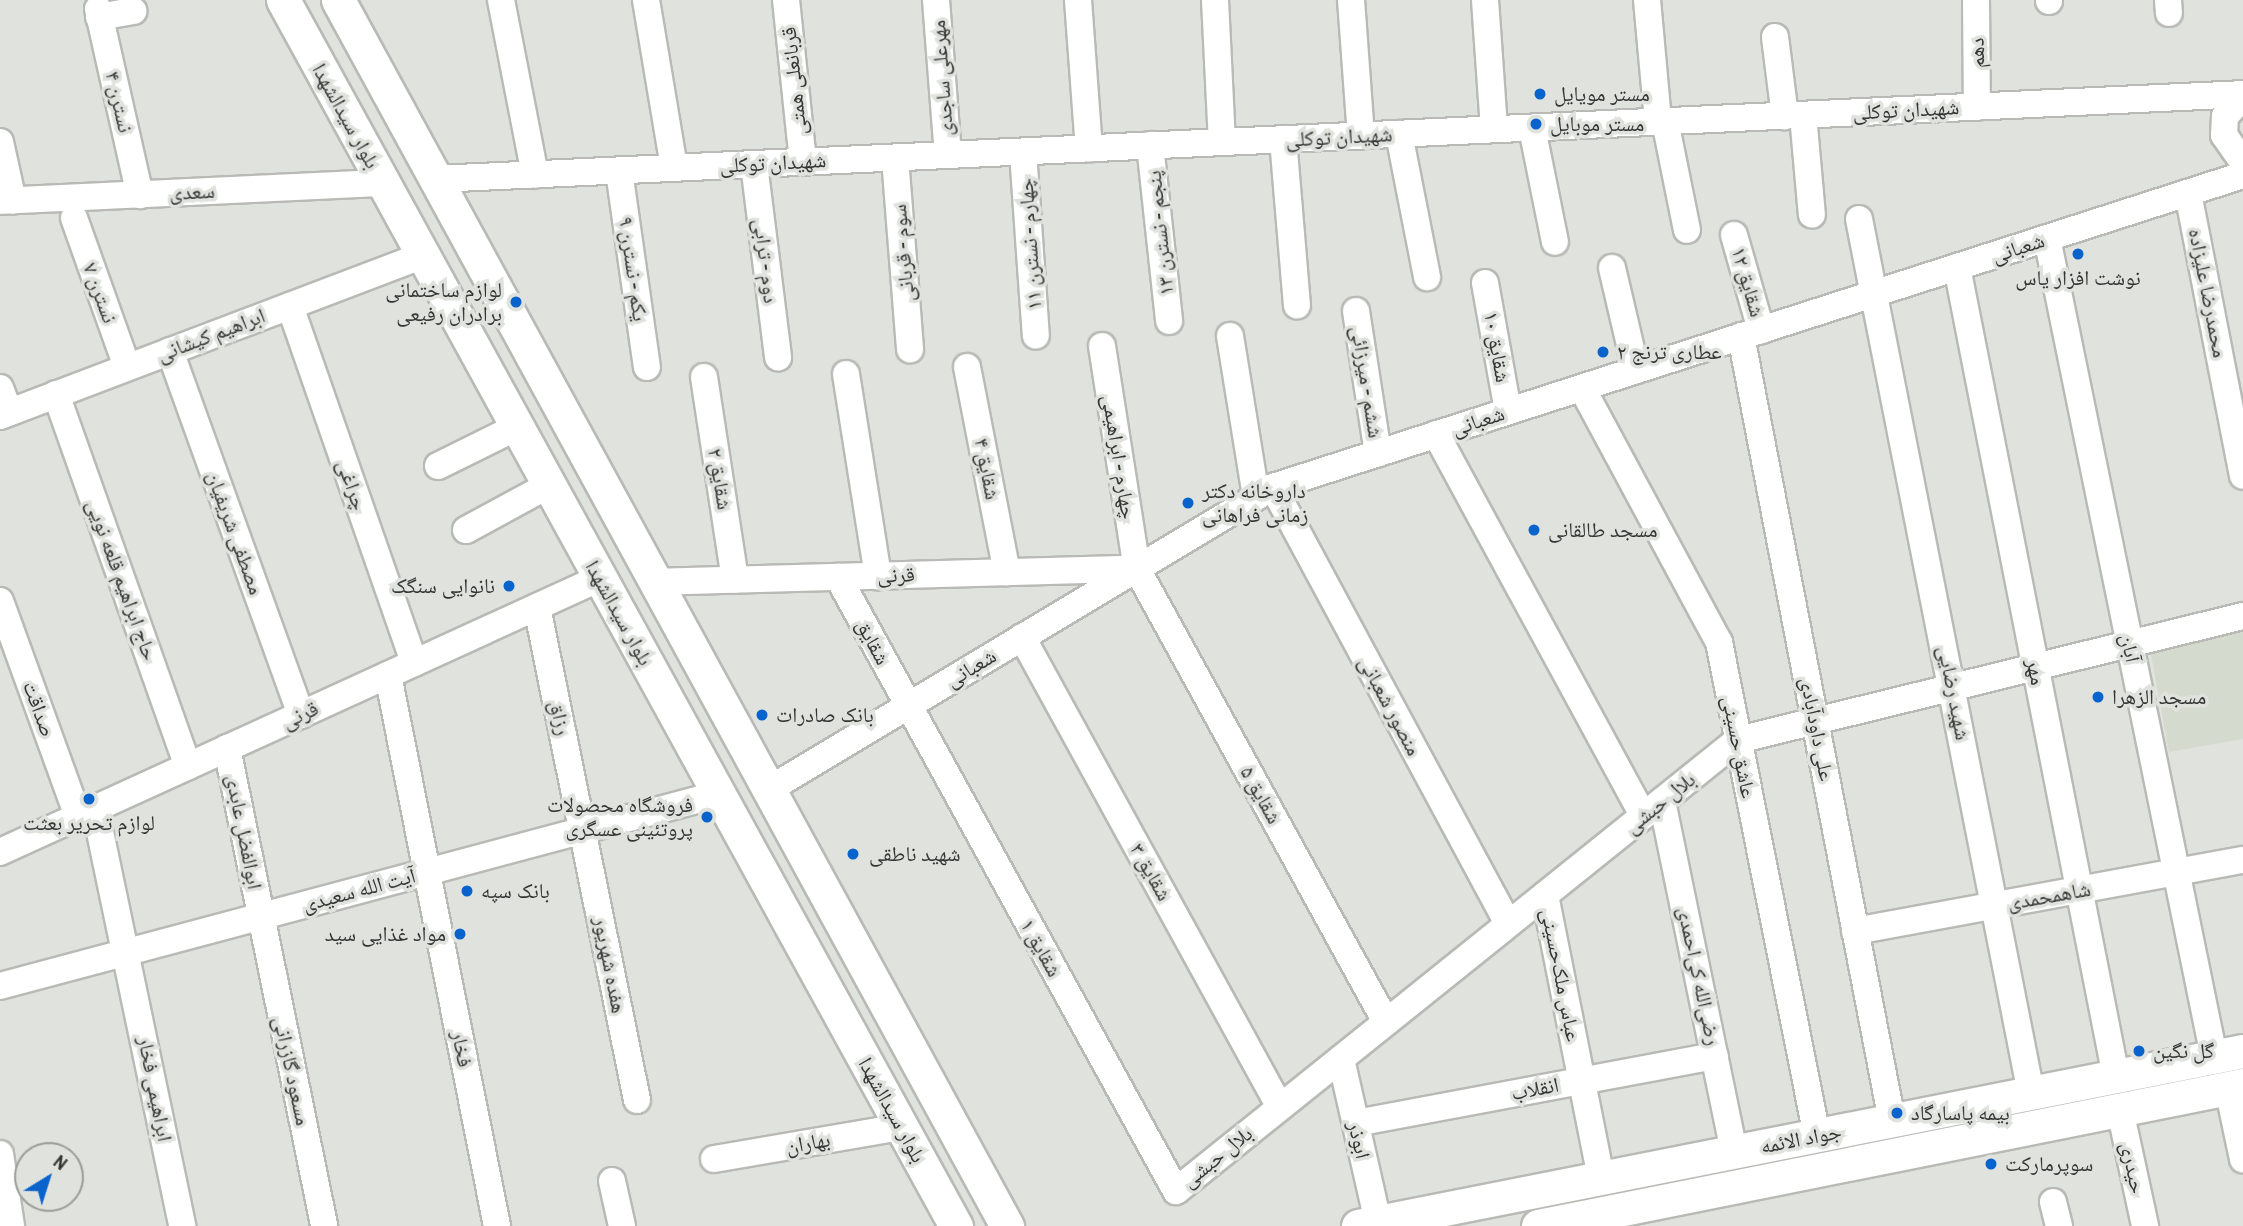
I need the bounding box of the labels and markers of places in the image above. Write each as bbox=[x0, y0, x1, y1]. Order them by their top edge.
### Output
place label: مستر مویایل bbox=[1554, 81, 1650, 107]
marker: مستر مویایل bbox=[1532, 86, 1548, 102]
place label: مستر موبایل bbox=[1550, 111, 1644, 137]
marker: مستر موبایل bbox=[1528, 116, 1544, 132]
marker: نوشت افزار یاس bbox=[2070, 246, 2086, 262]
place label: نوشت افزار یاس bbox=[2015, 265, 2141, 291]
place label: لوازم ساختمانی برادران رفیعی bbox=[385, 277, 502, 327]
marker: لوازم ساختمانی برادران رفیعی bbox=[508, 294, 524, 310]
place label: عطاری ترنج ۲ bbox=[1617, 339, 1722, 365]
marker: عطاری ترنج ۲ bbox=[1595, 344, 1611, 360]
place label: داروخانه دکتر زمانی فراهانی bbox=[1202, 478, 1308, 528]
marker: داروخانه دکتر زمانی فراهانی bbox=[1180, 495, 1196, 511]
place label: مسجد طالقانی bbox=[1548, 517, 1657, 543]
marker: مسجد طالقانی bbox=[1526, 522, 1542, 538]
place label: نانوایی سنگک bbox=[391, 573, 495, 599]
marker: نانوایی سنگک bbox=[501, 578, 517, 594]
place label: مسجد الزهرا bbox=[2112, 684, 2206, 710]
marker: مسجد الزهرا bbox=[2090, 689, 2106, 705]
place label: بانک صادرات bbox=[776, 702, 874, 728]
marker: بانک صادرات bbox=[754, 707, 770, 723]
marker: لوازم تحریر بعثت bbox=[81, 791, 97, 807]
place label: فروشگاه محصولات پروتئینی عسگری bbox=[547, 792, 693, 842]
marker: فروشگاه محصولات پروتئینی عسگری bbox=[699, 809, 715, 825]
place label: لوازم تحریر بعثت bbox=[23, 810, 155, 836]
place label: شهید ناطقی bbox=[869, 841, 961, 867]
marker: شهید ناطقی bbox=[843, 844, 863, 864]
place label: بانک سپه bbox=[481, 878, 550, 904]
marker: بانک سپه bbox=[459, 883, 475, 899]
place label: مواد غذایی سید bbox=[325, 921, 446, 947]
marker: مواد غذایی سید bbox=[452, 926, 468, 942]
place label: گل نگین bbox=[2153, 1038, 2214, 1064]
marker: گل نگین bbox=[2131, 1043, 2147, 1059]
place label: بیمه پاسارگاد bbox=[1911, 1100, 2010, 1126]
marker: بیمه پاسارگاد bbox=[1889, 1105, 1905, 1121]
place label: سوپرمارکت bbox=[2005, 1151, 2093, 1177]
marker: سوپرمارکت bbox=[1983, 1156, 1999, 1172]

